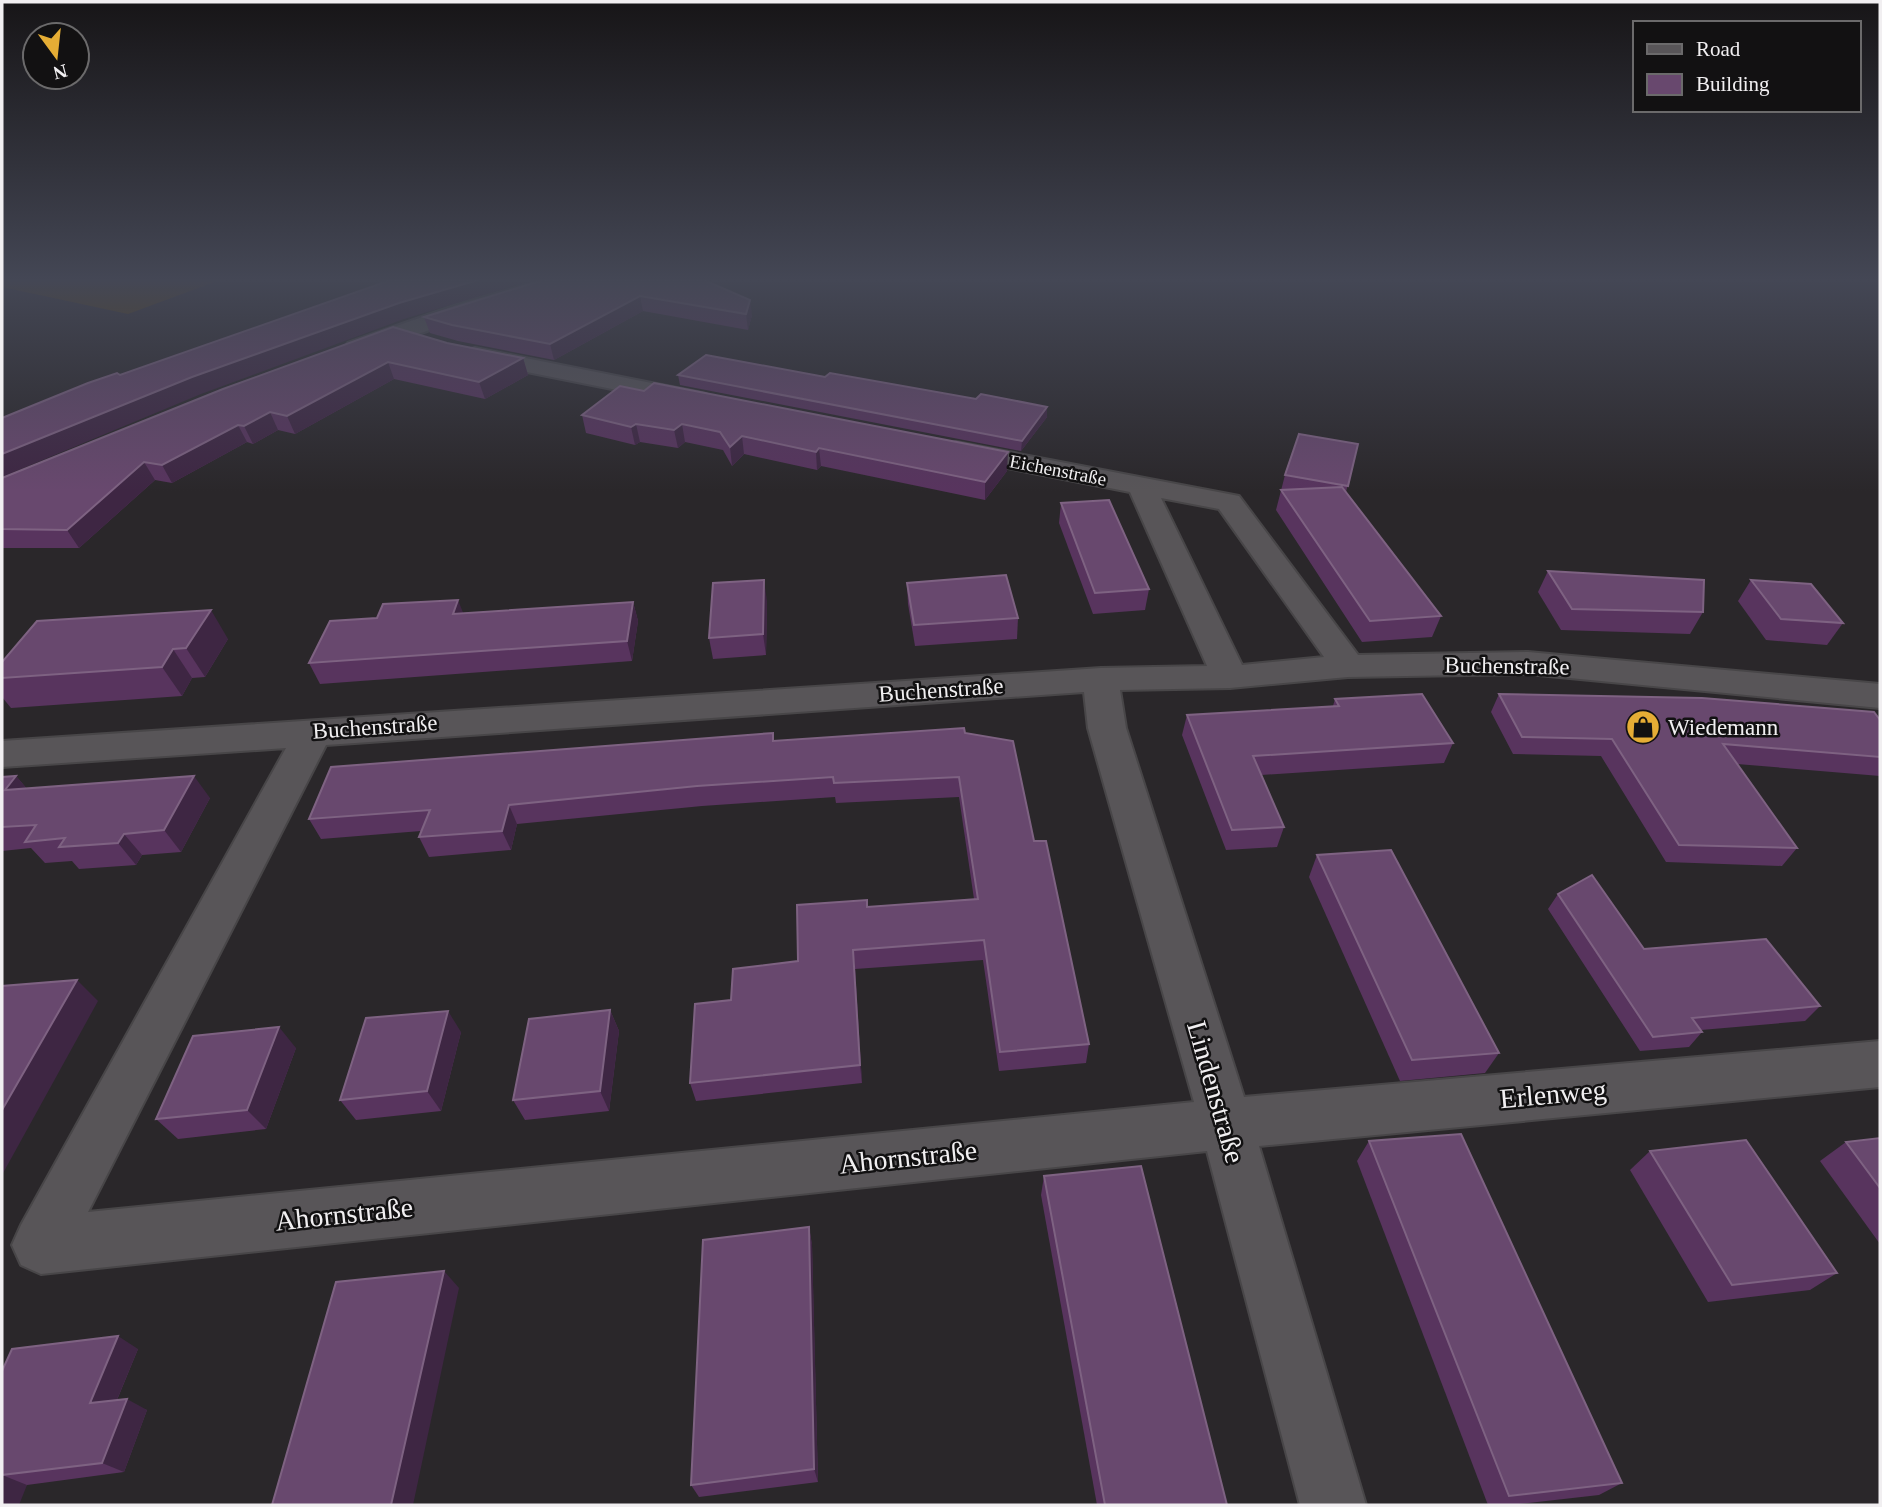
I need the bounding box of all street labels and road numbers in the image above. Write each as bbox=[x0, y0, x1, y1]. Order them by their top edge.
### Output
street label: Eichenstraße bbox=[1008, 450, 1108, 490]
street label: Buchenstraße bbox=[1444, 652, 1570, 680]
street label: Buchenstraße bbox=[878, 673, 1004, 707]
street label: Buchenstraße bbox=[312, 710, 438, 744]
street label: Lindenstraße bbox=[1181, 1017, 1251, 1167]
street label: Erlenweg bbox=[1498, 1074, 1608, 1114]
street label: Ahornstraße bbox=[838, 1134, 978, 1180]
street label: Ahornstraße bbox=[274, 1191, 414, 1237]

